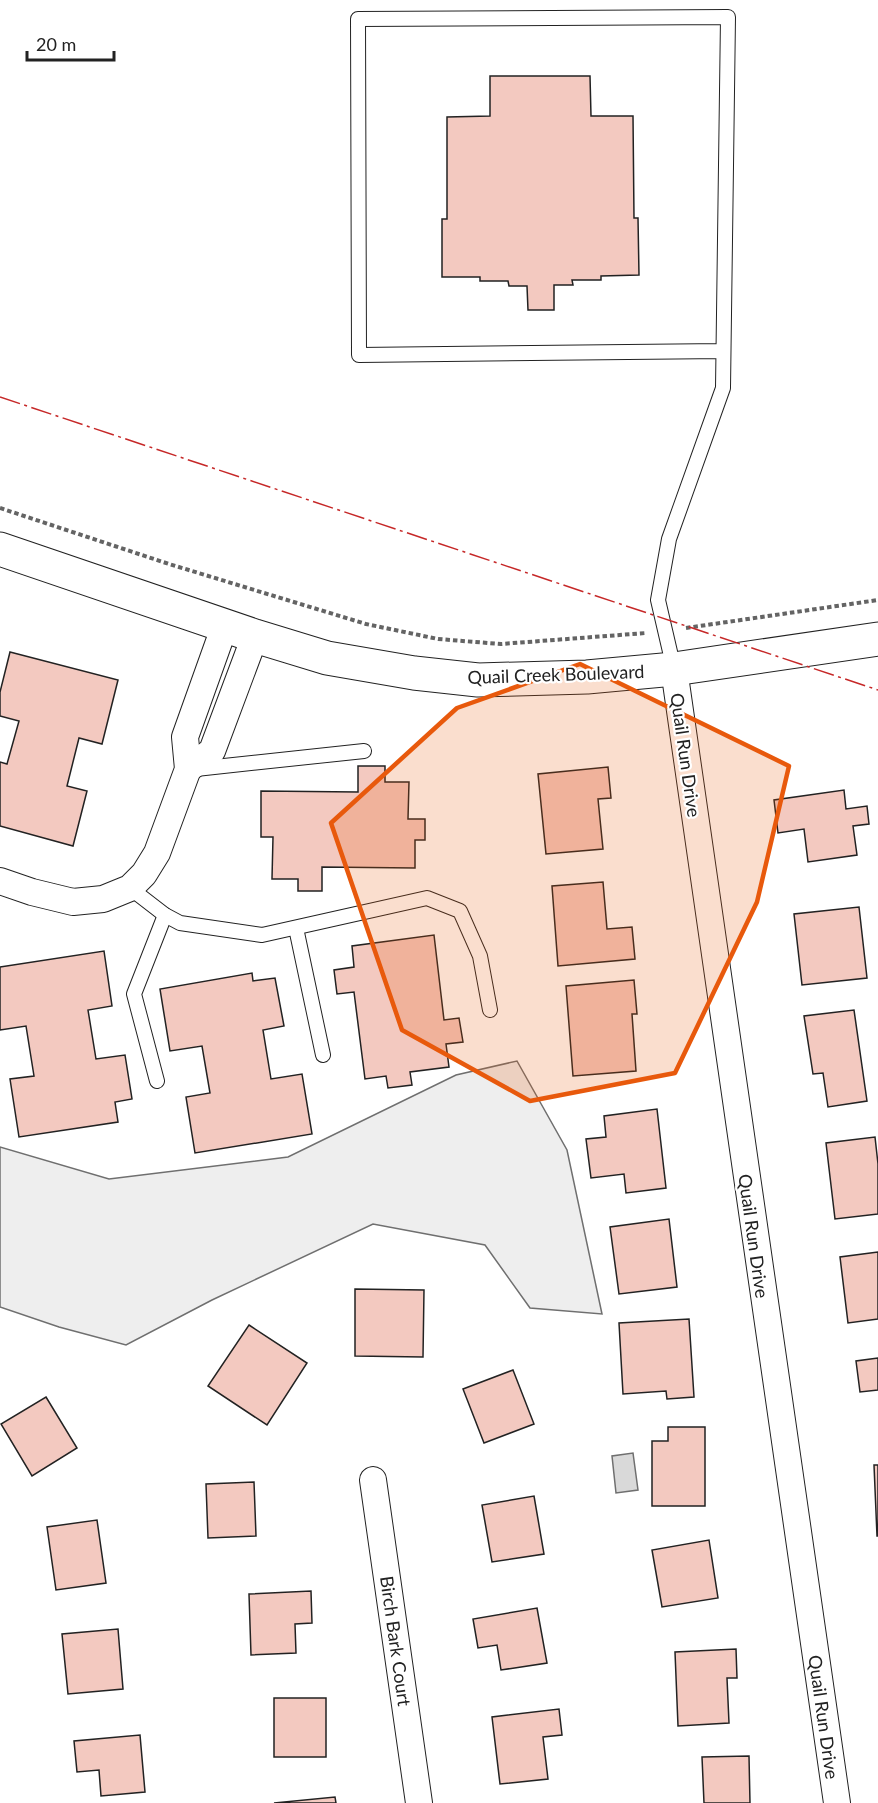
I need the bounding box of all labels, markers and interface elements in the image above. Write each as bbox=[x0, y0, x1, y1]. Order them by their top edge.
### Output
scale bar bbox=[27, 24, 114, 62]
text: 20 m bbox=[36, 33, 76, 55]
street label: Quail Creek Boulevard bbox=[467, 660, 645, 688]
street label: Quail Run Drive bbox=[666, 692, 706, 818]
street label: Quail Run Drive bbox=[734, 1173, 774, 1299]
street label: Birch Bark Court bbox=[376, 1575, 416, 1708]
street label: Quail Run Drive bbox=[804, 1654, 844, 1780]

